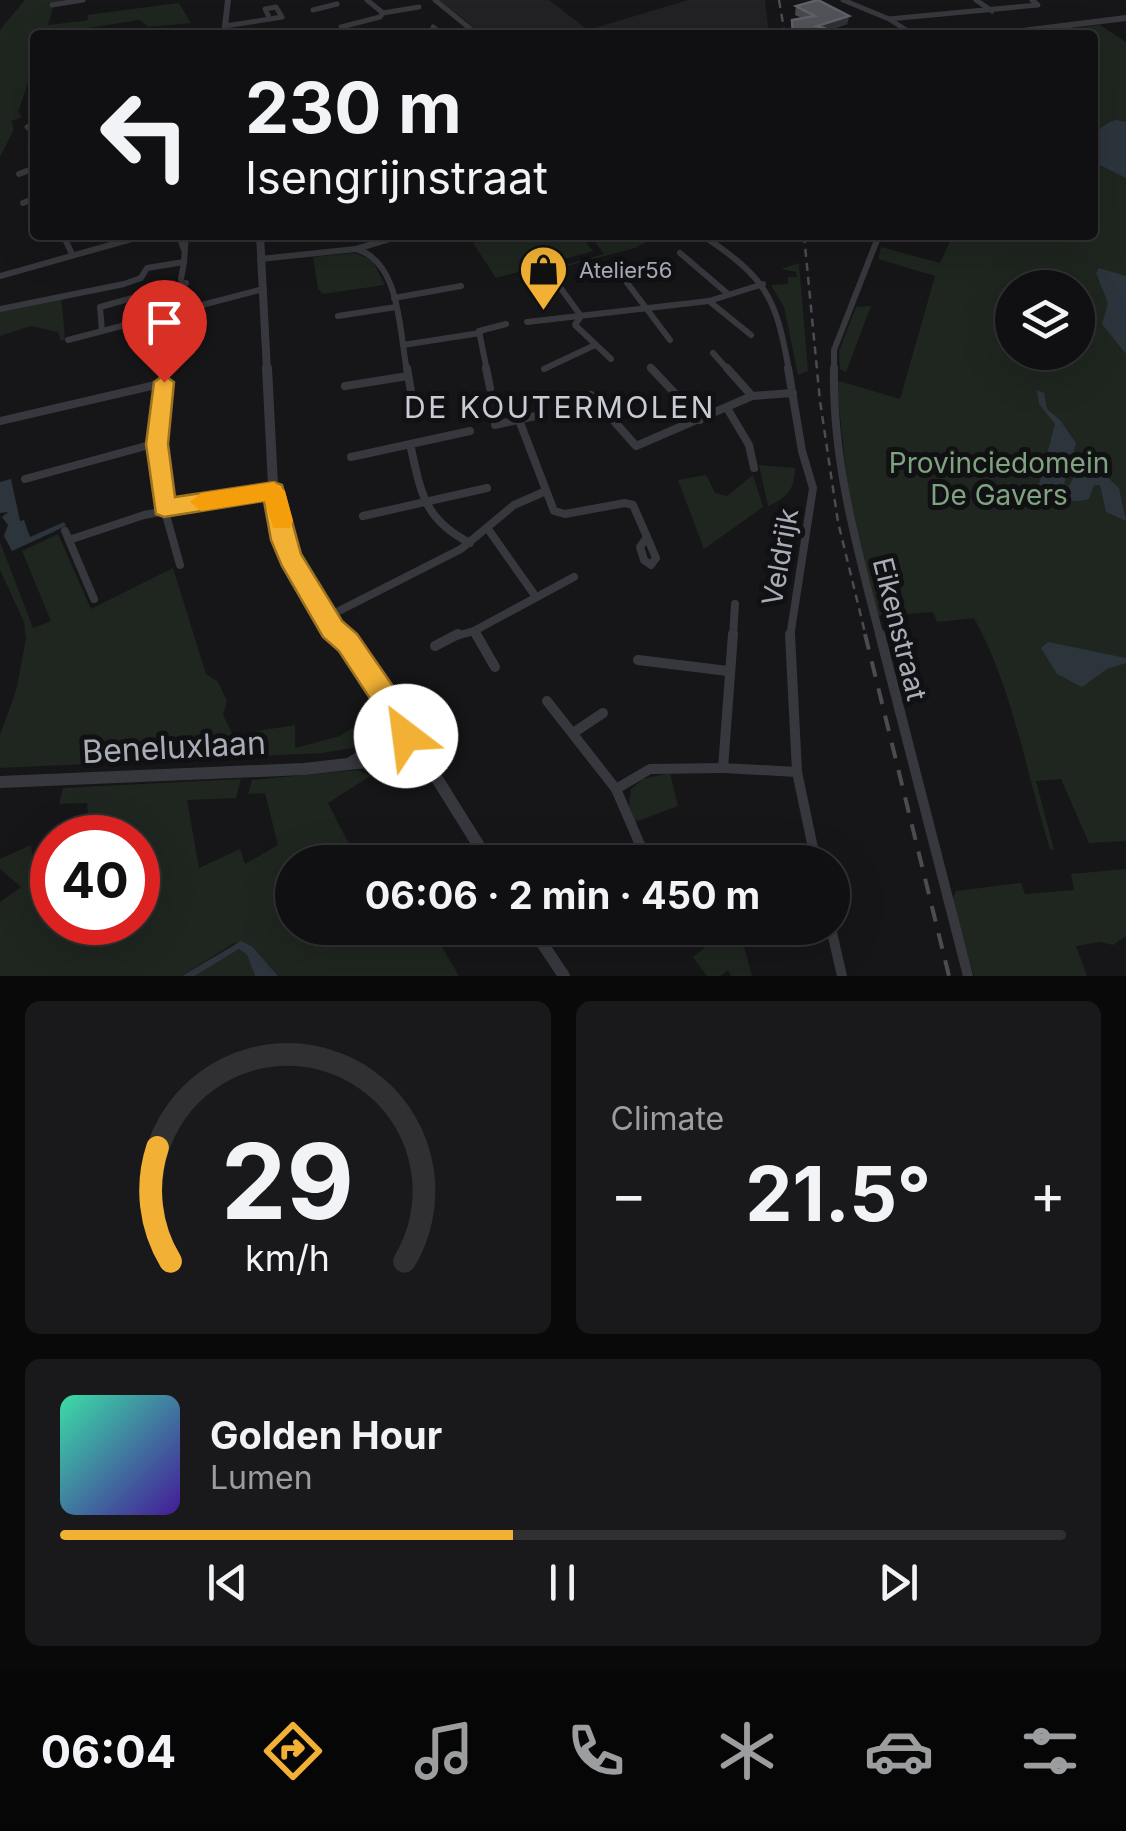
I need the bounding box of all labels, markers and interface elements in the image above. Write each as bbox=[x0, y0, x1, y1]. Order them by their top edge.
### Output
text: 230 m bbox=[245, 65, 462, 150]
icon: left bbox=[80, 70, 210, 200]
text: Isengrijnstraat bbox=[245, 150, 548, 205]
shop icon: Atelier56 bbox=[518, 244, 570, 312]
place label: Atelier56 bbox=[579, 257, 672, 283]
map controls bbox=[995, 270, 1095, 370]
button: layers bbox=[995, 270, 1095, 370]
pin bbox=[122, 280, 207, 383]
icon: arrive bbox=[137, 295, 192, 350]
district label: DE KOUTERMOLEN bbox=[404, 389, 716, 425]
park label: Provinciedomein De Gavers bbox=[889, 446, 1109, 512]
street label: Veldrijk bbox=[755, 506, 805, 608]
street label: Eikenstraat bbox=[866, 554, 934, 704]
position arrow bbox=[354, 684, 458, 788]
street label: Beneluxlaan bbox=[81, 723, 267, 771]
speed limit sign: 40 bbox=[30, 815, 160, 945]
text: 06:06 · 2 min · 450 m bbox=[365, 872, 760, 918]
text: Climate bbox=[611, 1099, 724, 1138]
text: 29 bbox=[221, 1118, 354, 1244]
text: 21.5° bbox=[745, 1148, 931, 1239]
text: − bbox=[611, 1161, 647, 1227]
text: + bbox=[1030, 1161, 1066, 1227]
text: km/h bbox=[245, 1236, 330, 1280]
text: Golden Hour bbox=[210, 1412, 442, 1458]
text: Lumen bbox=[210, 1458, 313, 1497]
icon: previous bbox=[200, 1555, 255, 1610]
icon: pause bbox=[535, 1555, 590, 1610]
icon: next bbox=[871, 1555, 926, 1610]
icon: directions bbox=[258, 1716, 328, 1786]
icon: music bbox=[409, 1716, 479, 1786]
icon: phone bbox=[561, 1716, 631, 1786]
icon: climate bbox=[712, 1716, 782, 1786]
icon: car bbox=[864, 1716, 934, 1786]
icon: filters bbox=[1015, 1716, 1085, 1786]
text: 06:04 bbox=[41, 1724, 176, 1779]

